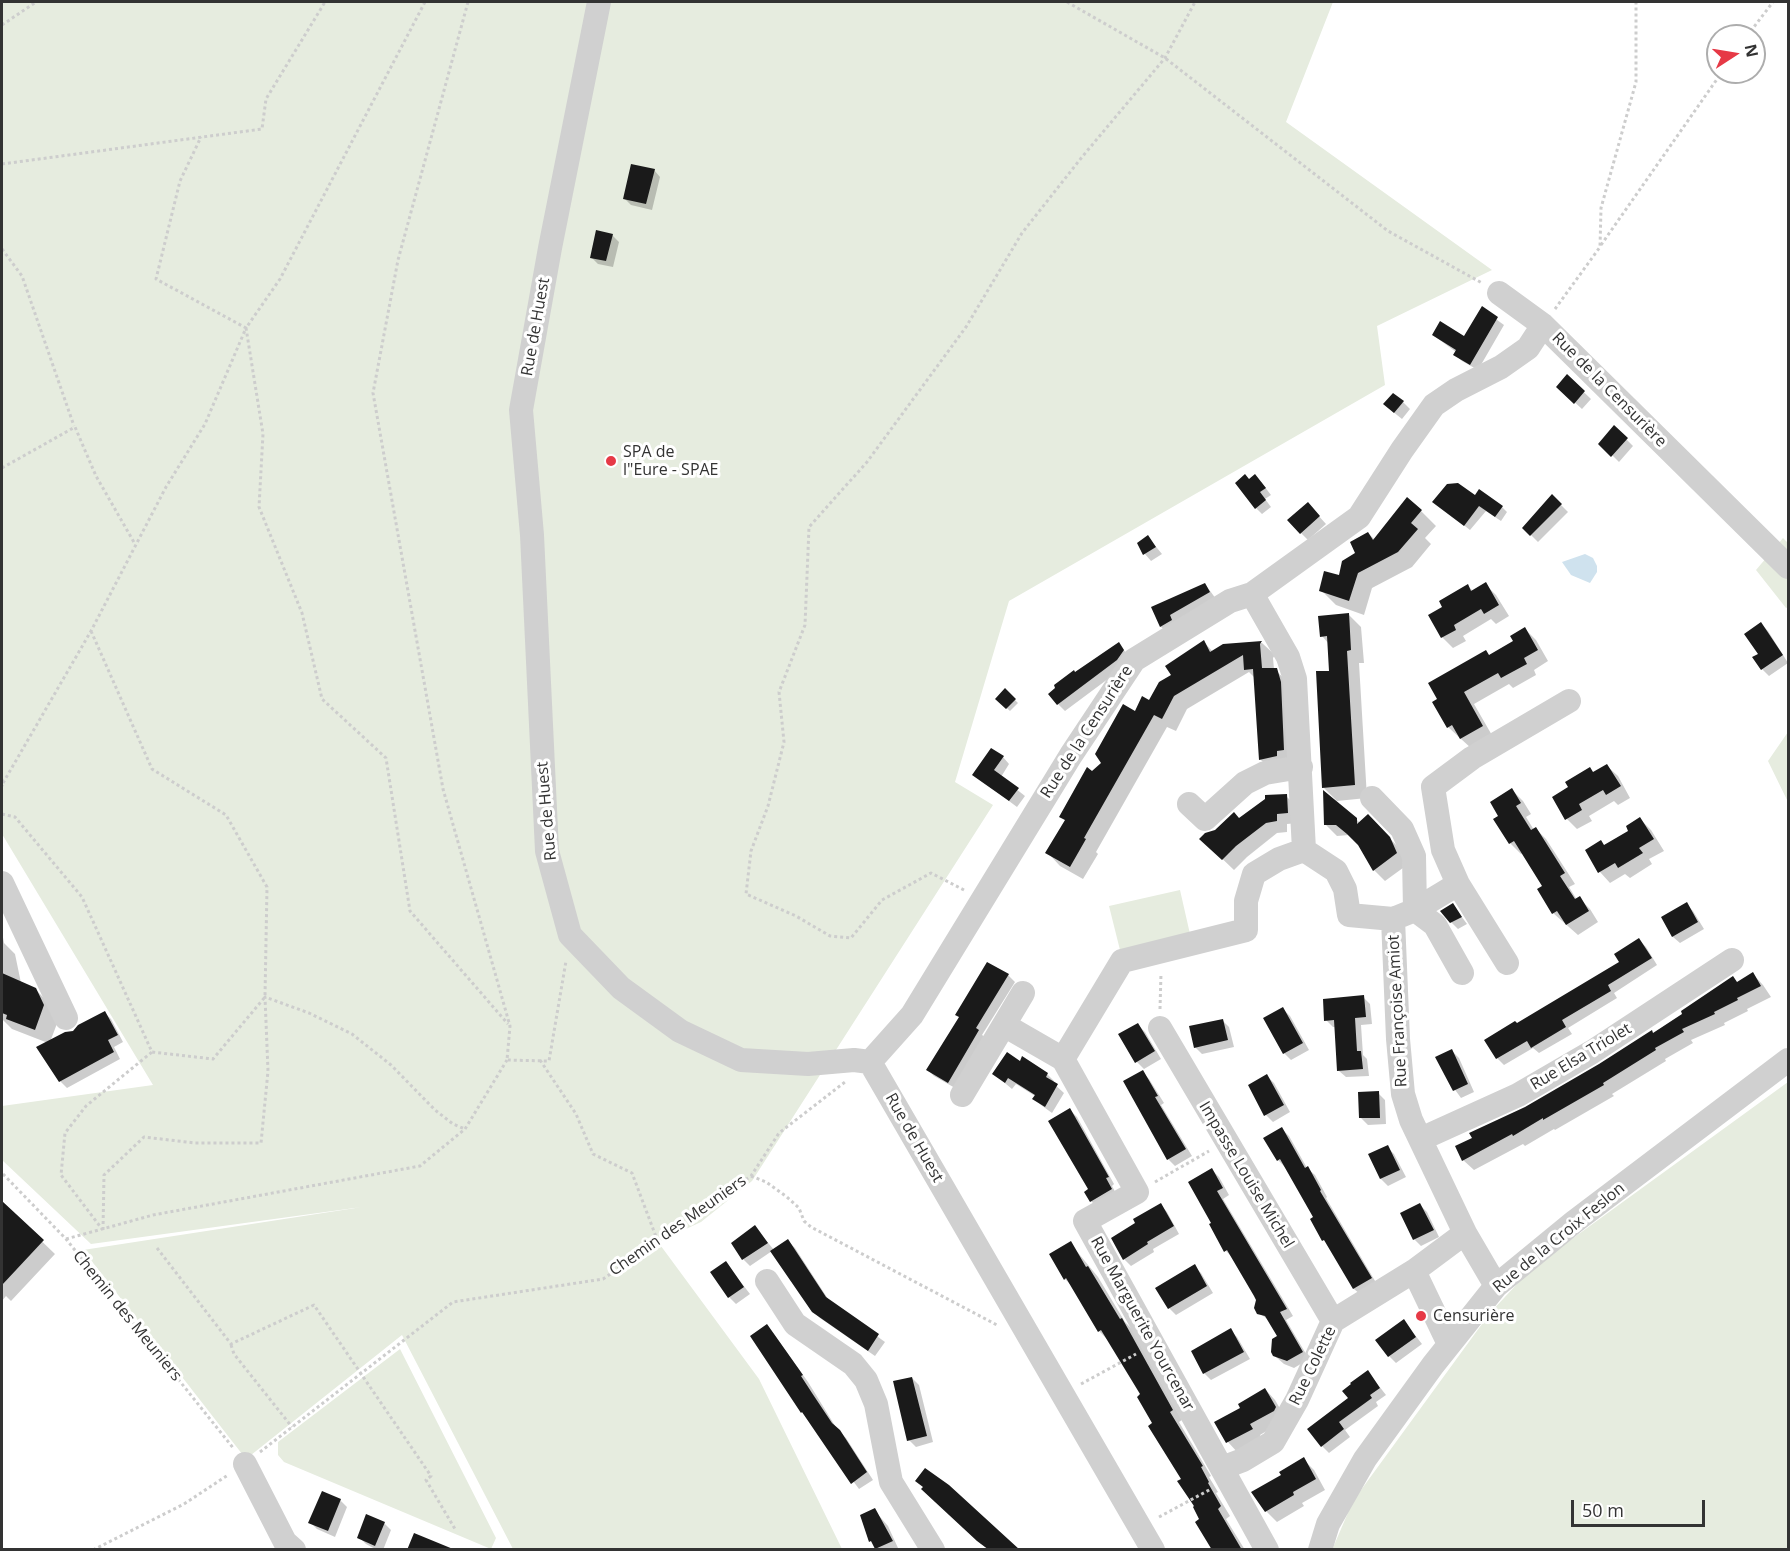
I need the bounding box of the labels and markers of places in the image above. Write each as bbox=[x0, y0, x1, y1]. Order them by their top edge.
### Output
place label: SPA de l"Eure - SPAE bbox=[623, 442, 719, 480]
marker: SPA de l"Eure - SPAE bbox=[604, 454, 618, 468]
place label: Censurière bbox=[1433, 1306, 1514, 1326]
marker: Censurière bbox=[1414, 1309, 1428, 1323]

